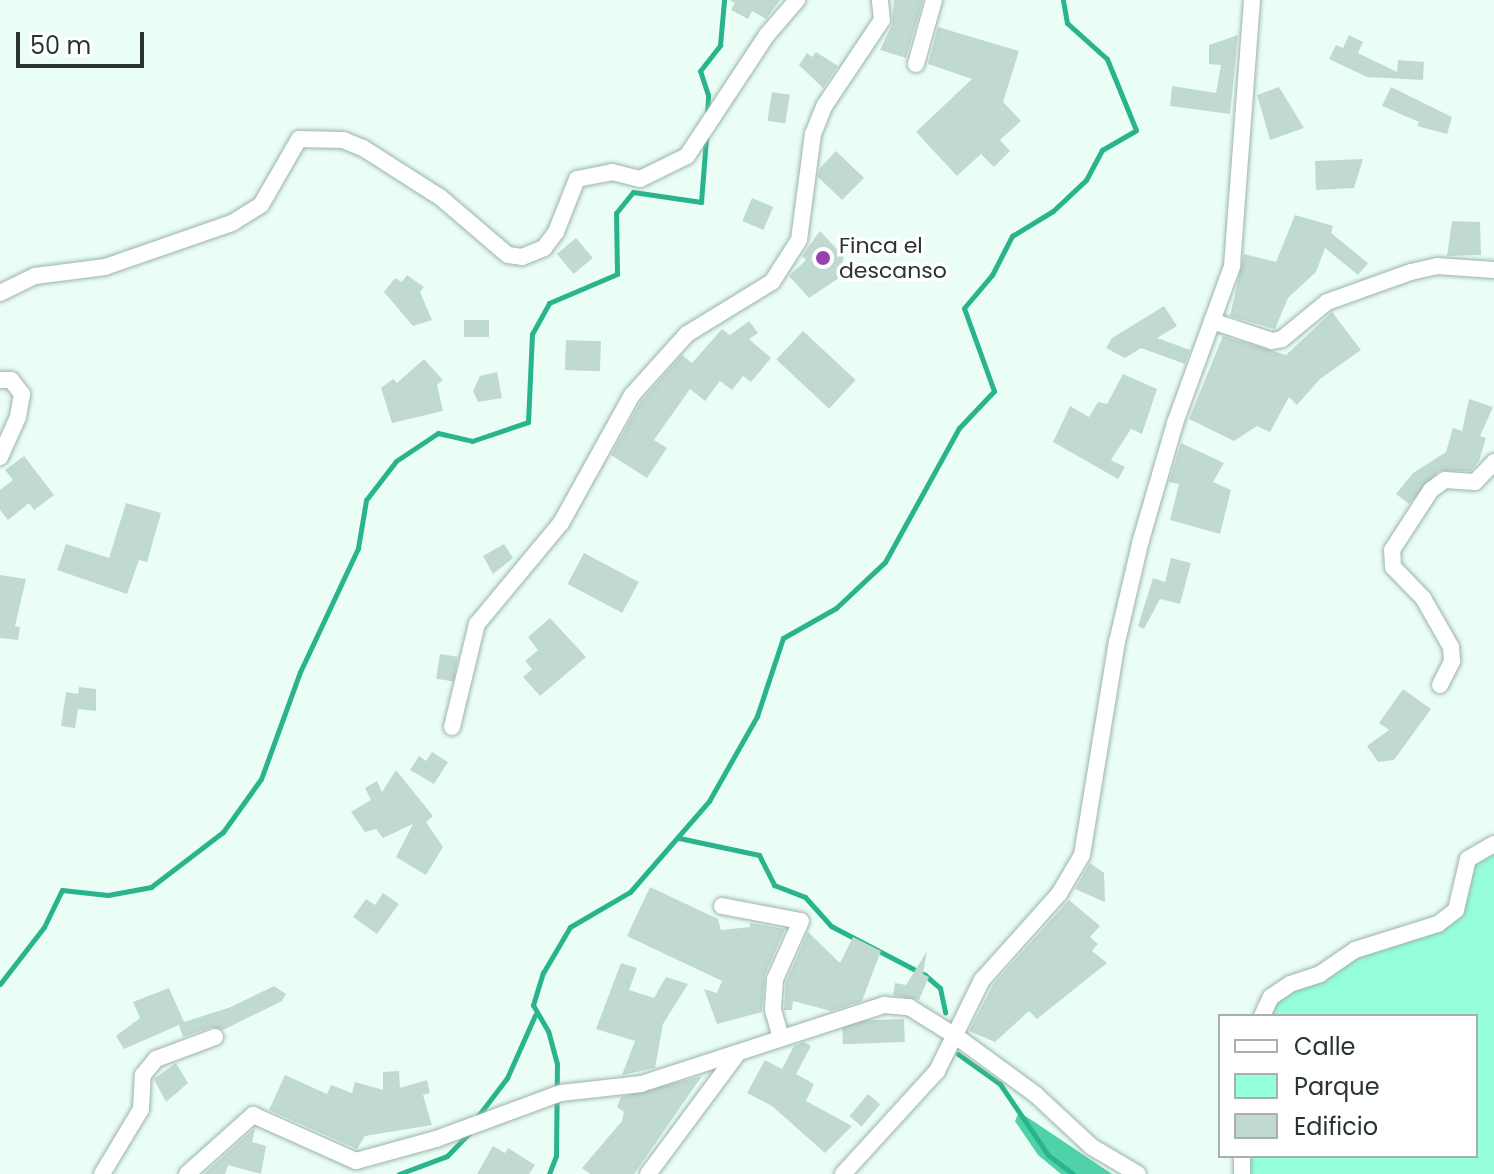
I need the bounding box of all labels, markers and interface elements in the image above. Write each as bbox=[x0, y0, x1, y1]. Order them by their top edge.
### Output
scale bar bbox=[20, 16, 148, 66]
text: 50 m bbox=[30, 29, 91, 62]
place label: Finca el descanso bbox=[839, 232, 947, 284]
marker: Finca el descanso bbox=[814, 249, 832, 267]
legend bbox=[1218, 1014, 1478, 1158]
text: Calle bbox=[1294, 1030, 1355, 1063]
text: Parque bbox=[1294, 1070, 1380, 1103]
text: Edificio bbox=[1294, 1110, 1378, 1143]

